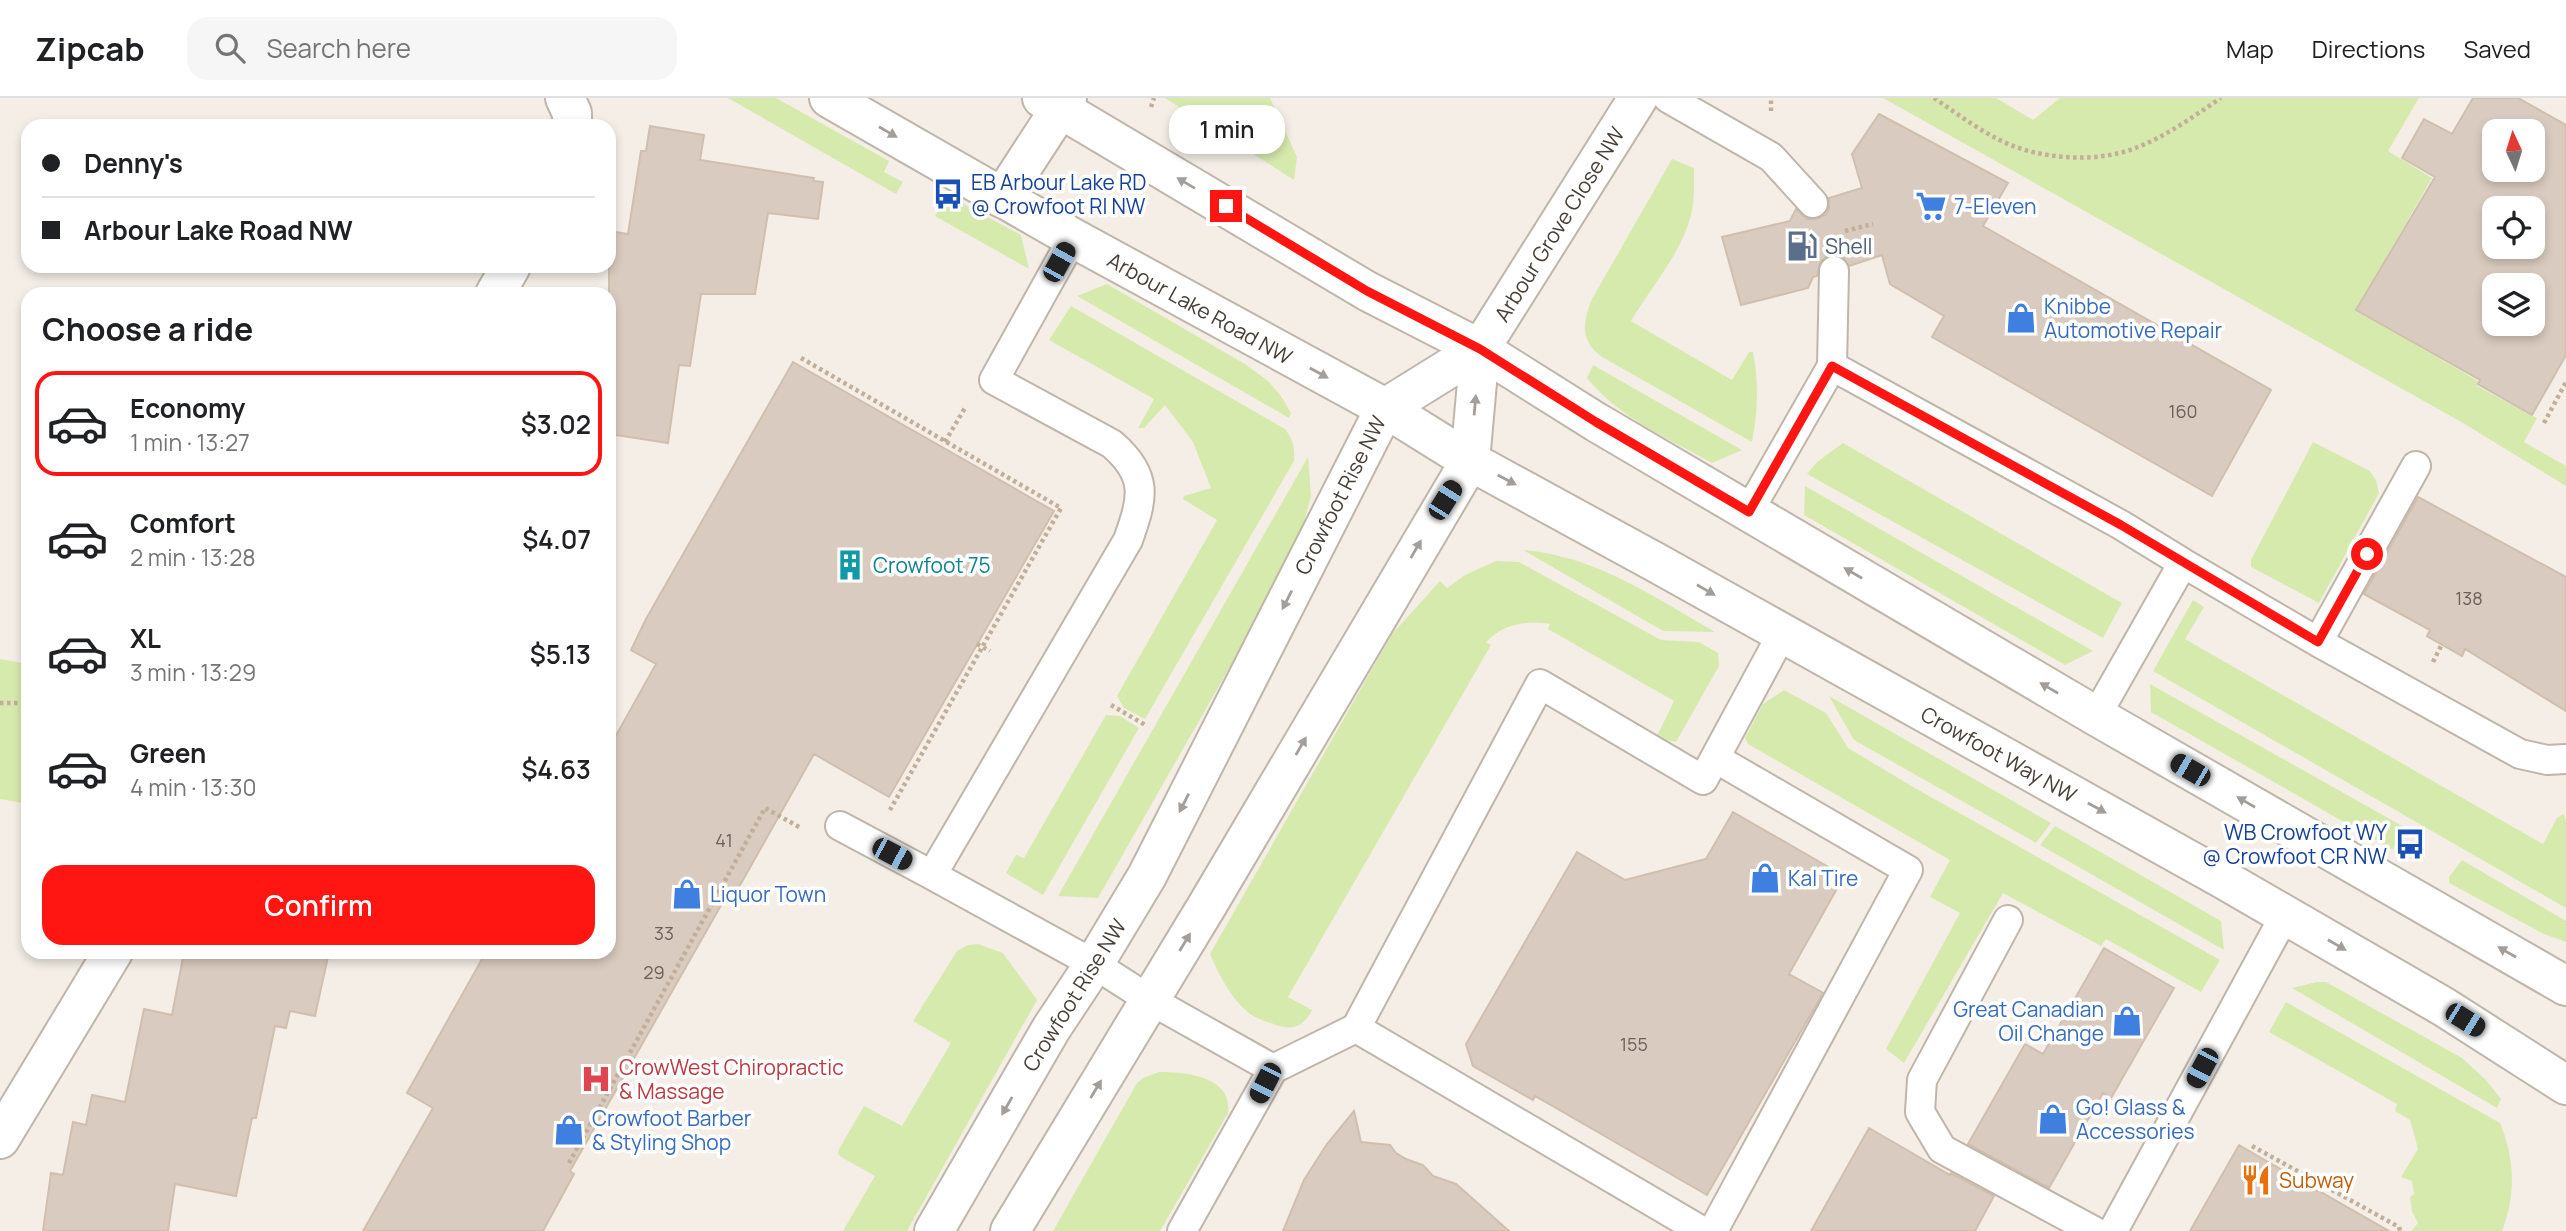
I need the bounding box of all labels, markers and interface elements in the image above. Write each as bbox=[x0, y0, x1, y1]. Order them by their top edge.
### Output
search box bbox=[187, 17, 677, 80]
text: Zipcab bbox=[35, 26, 145, 71]
icon: search bbox=[211, 29, 249, 67]
text: Search here bbox=[267, 30, 411, 66]
text: Map bbox=[2226, 32, 2274, 65]
text: Directions bbox=[2312, 32, 2425, 65]
text: Saved bbox=[2463, 32, 2531, 65]
callout: 1 min bbox=[1168, 105, 1284, 154]
text: 1 min bbox=[1200, 113, 1254, 145]
north arrow bbox=[2482, 119, 2544, 182]
map controls bbox=[2482, 119, 2545, 336]
street label: Arbour Grove Close NW bbox=[1488, 121, 1631, 327]
one-way arrow bbox=[878, 126, 897, 138]
text: Denny's bbox=[84, 145, 183, 181]
place label: EB Arbour Lake RD @ Crowfoot RI NW bbox=[971, 168, 1146, 220]
bus stop icon: EB Arbour Lake RD @ Crowfoot RI NW bbox=[931, 177, 965, 211]
one-way arrow bbox=[1177, 177, 1196, 189]
supermarket icon: 7-Eleven bbox=[1914, 189, 1948, 223]
route end bbox=[1210, 190, 1242, 222]
place label: 7-Eleven bbox=[1954, 192, 2037, 220]
button: locate bbox=[2482, 196, 2545, 259]
text: Arbour Lake Road NW bbox=[84, 212, 353, 248]
fuel station icon: Shell bbox=[1785, 229, 1819, 263]
place label: Shell bbox=[1825, 232, 1873, 260]
car bbox=[1040, 239, 1079, 285]
street label: Arbour Lake Road NW bbox=[1103, 246, 1298, 371]
button: layers bbox=[2482, 273, 2545, 336]
place label: Knibbe Automotive Repair bbox=[2044, 292, 2223, 344]
shop icon: Knibbe Automotive Repair bbox=[2004, 301, 2038, 335]
text: Choose a ride bbox=[42, 307, 253, 351]
one-way arrow bbox=[1309, 367, 1329, 379]
text: Economy bbox=[130, 390, 245, 426]
icon: car bbox=[46, 392, 109, 455]
one-way arrow bbox=[1470, 394, 1481, 416]
house number: 160 bbox=[2168, 399, 2198, 423]
text: $3.02 bbox=[521, 406, 591, 442]
street label: Crowfoot Rise NW bbox=[1288, 411, 1392, 579]
text: 1 min · 13:27 bbox=[130, 426, 250, 458]
one-way arrow bbox=[1497, 474, 1516, 486]
car bbox=[1425, 477, 1466, 523]
text: Comfort bbox=[130, 505, 236, 541]
icon: car bbox=[46, 507, 109, 570]
text: $4.07 bbox=[522, 521, 591, 557]
route start bbox=[2351, 538, 2383, 570]
one-way arrow bbox=[1410, 540, 1422, 559]
text: 2 min · 13:28 bbox=[130, 541, 256, 573]
building icon: Crowfoot 75 bbox=[833, 548, 867, 582]
place label: Crowfoot 75 bbox=[873, 551, 991, 579]
one-way arrow bbox=[1843, 567, 1863, 579]
one-way arrow bbox=[1696, 584, 1715, 596]
house number: 138 bbox=[2455, 586, 2483, 610]
one-way arrow bbox=[1281, 590, 1292, 610]
text: XL bbox=[130, 620, 161, 656]
icon: car bbox=[46, 622, 109, 685]
text: $5.13 bbox=[530, 636, 591, 672]
text: 3 min · 13:29 bbox=[130, 656, 256, 688]
one-way arrow bbox=[2039, 683, 2059, 695]
street label: Crowfoot Way NW bbox=[1916, 700, 2082, 809]
text: Green bbox=[130, 735, 206, 771]
one-way arrow bbox=[1295, 736, 1307, 755]
icon: car bbox=[46, 737, 109, 800]
car bbox=[2167, 750, 2214, 790]
text: $4.63 bbox=[521, 751, 591, 787]
text: 4 min · 13:30 bbox=[130, 771, 256, 803]
one-way arrow bbox=[1178, 793, 1189, 813]
one-way arrow bbox=[2236, 796, 2256, 808]
one-way arrow bbox=[2087, 802, 2107, 814]
place label: WB Crowfoot WY @ Crowfoot CR NW bbox=[2202, 818, 2387, 870]
bus stop icon: WB Crowfoot WY @ Crowfoot CR NW bbox=[2393, 827, 2427, 861]
house number: 41 bbox=[715, 828, 733, 852]
car bbox=[869, 835, 916, 873]
shop icon: Kal Tire bbox=[1748, 861, 1782, 895]
place label: Kal Tire bbox=[1788, 864, 1858, 892]
button: Confirm bbox=[42, 865, 595, 945]
shop icon: Liquor Town bbox=[670, 877, 704, 911]
place label: Liquor Town bbox=[710, 880, 826, 908]
street label: Crowfoot Rise NW bbox=[1016, 913, 1132, 1076]
house number: 33 bbox=[654, 921, 674, 945]
one-way arrow bbox=[1179, 932, 1192, 951]
one-way arrow bbox=[2328, 939, 2347, 951]
one-way arrow bbox=[2497, 946, 2516, 958]
house number: 29 bbox=[643, 960, 665, 984]
place label: Great Canadian Oil Change bbox=[1953, 995, 2104, 1047]
car bbox=[2442, 1000, 2489, 1040]
shop icon: Great Canadian Oil Change bbox=[2110, 1004, 2144, 1038]
house number: 155 bbox=[1620, 1032, 1648, 1056]
car bbox=[2183, 1045, 2222, 1091]
place label: CrowWest Chiropractic & Massage bbox=[619, 1053, 844, 1105]
car bbox=[1247, 1060, 1284, 1106]
hospital icon: CrowWest Chiropractic & Massage bbox=[579, 1062, 613, 1096]
one-way arrow bbox=[1090, 1079, 1103, 1098]
place label: Go! Glass & Accessories bbox=[2076, 1093, 2194, 1145]
one-way arrow bbox=[1000, 1096, 1013, 1115]
shop icon: Go! Glass & Accessories bbox=[2036, 1102, 2070, 1136]
place label: Crowfoot Barber & Styling Shop bbox=[592, 1104, 752, 1156]
shop icon: Crowfoot Barber & Styling Shop bbox=[552, 1113, 586, 1147]
restaurant icon: Subway bbox=[2239, 1163, 2273, 1197]
place label: Subway bbox=[2279, 1166, 2354, 1194]

